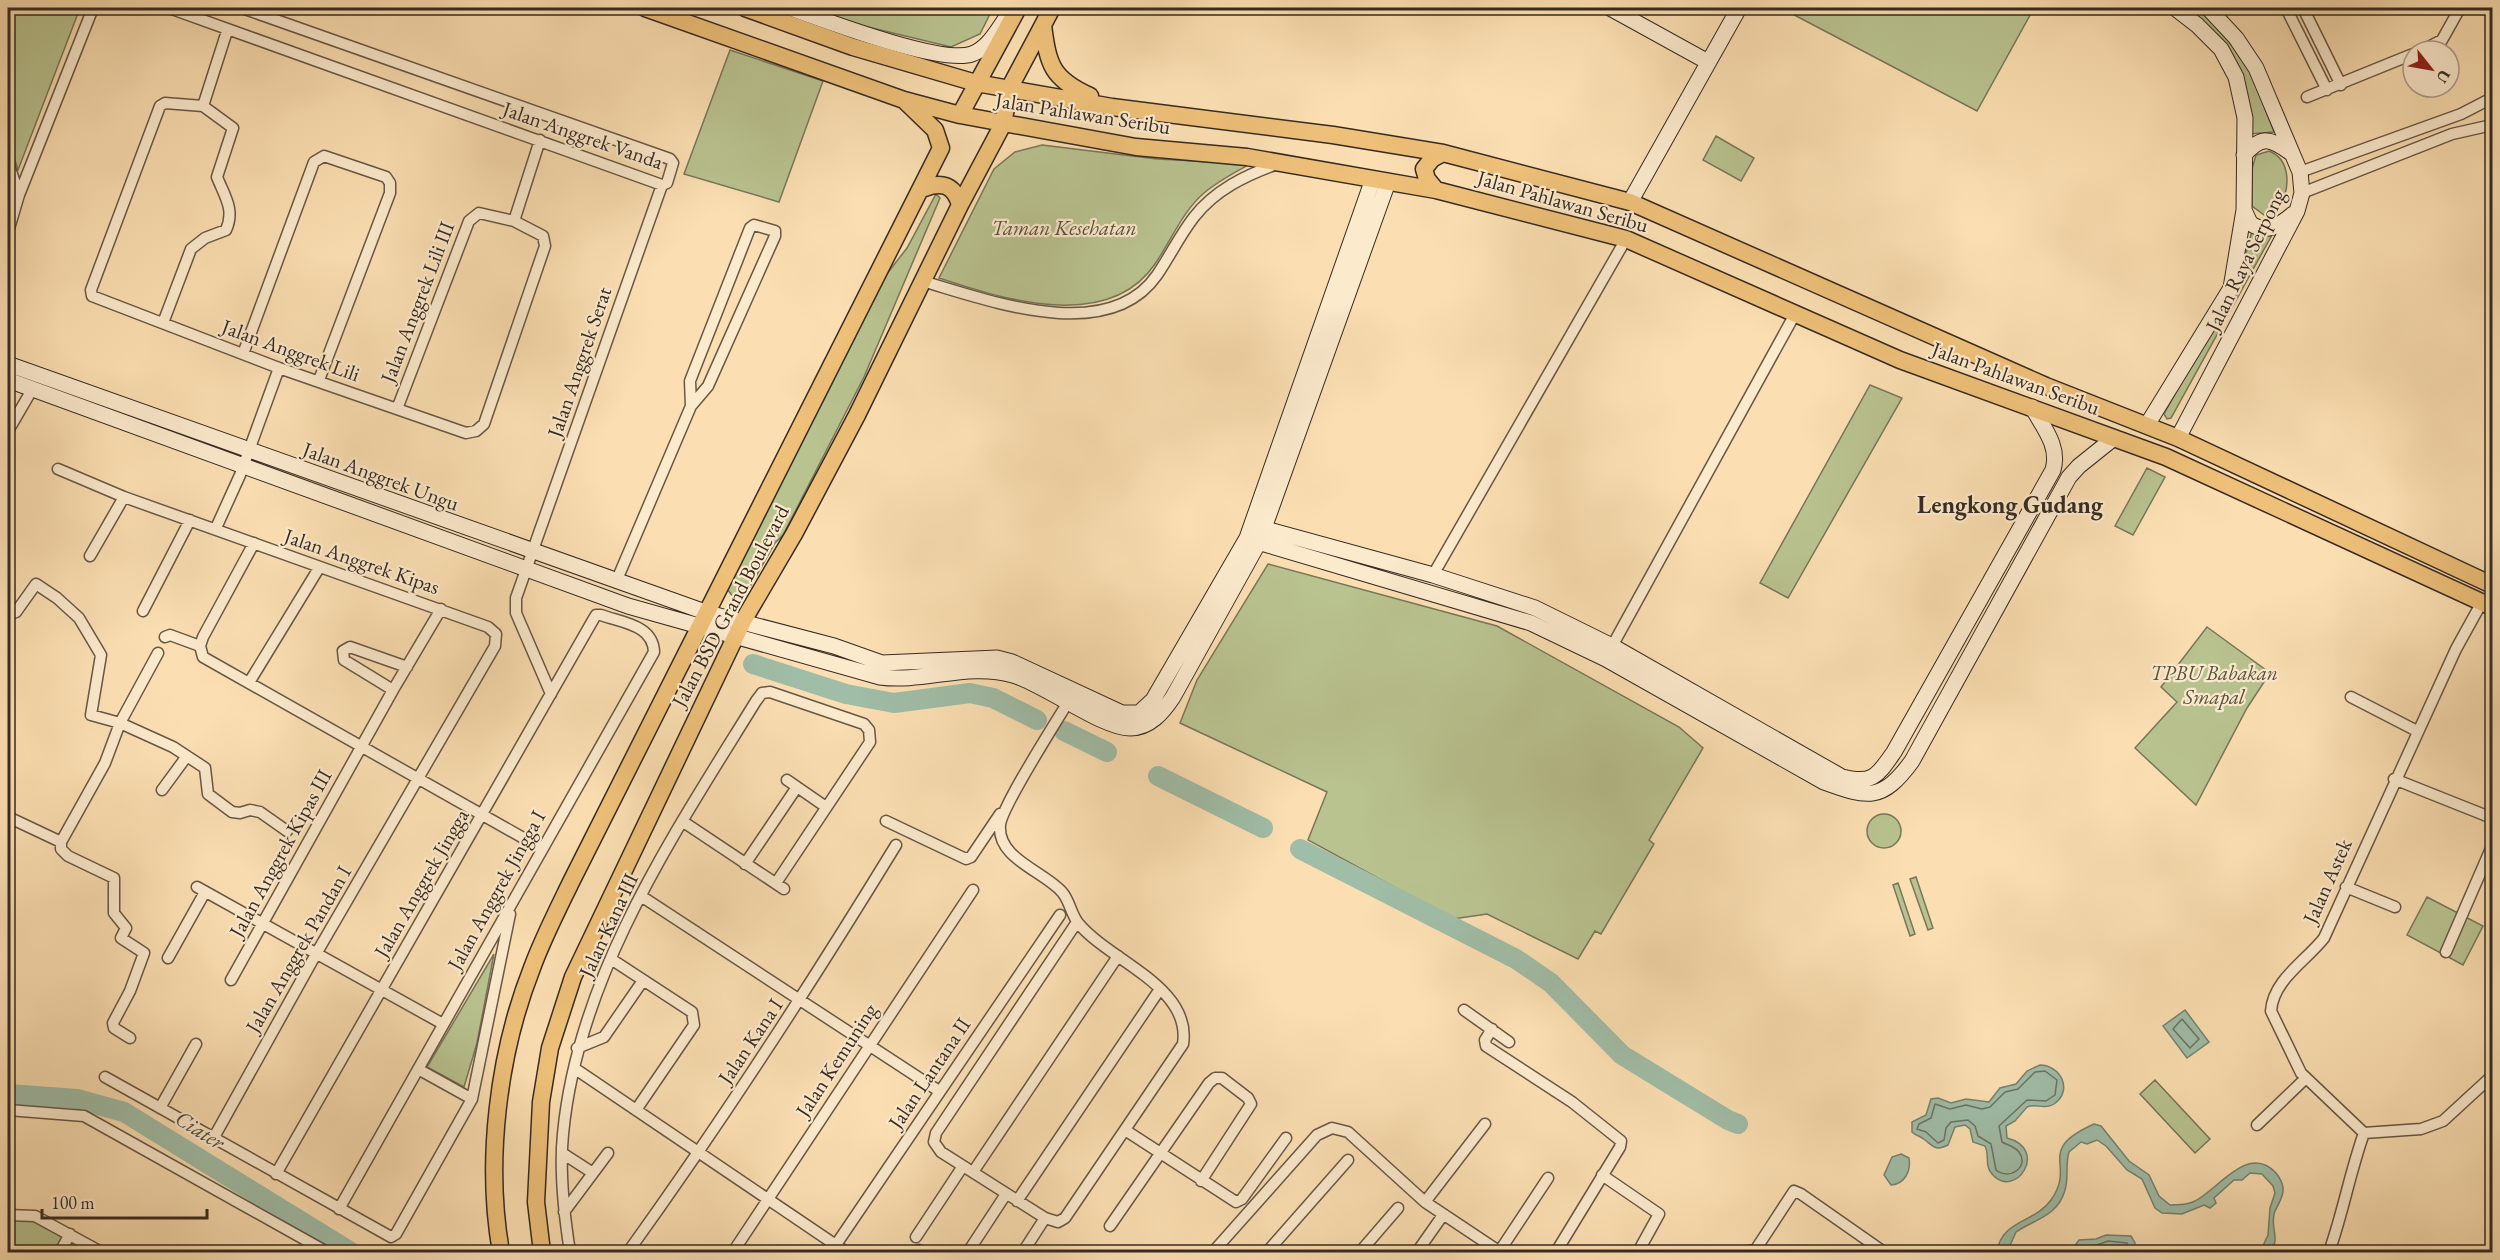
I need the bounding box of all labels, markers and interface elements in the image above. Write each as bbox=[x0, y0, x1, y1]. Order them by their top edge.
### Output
north arrow bbox=[2401, 39, 2461, 99]
text: U bbox=[2431, 66, 2455, 87]
street label: Jalan Pahlawan Seribu bbox=[992, 86, 1172, 140]
street label: Jalan Anggrek Vanda bbox=[497, 94, 667, 175]
street label: Jalan Pahlawan Seribu bbox=[1472, 163, 1652, 238]
street label: Jalan Raya Serpong bbox=[2198, 184, 2292, 338]
park label: Taman Kesehatan bbox=[992, 214, 1136, 241]
street label: Jalan Anggrek Lili III bbox=[373, 218, 460, 388]
street label: Jalan Anggrek Serat bbox=[540, 283, 618, 443]
street label: Jalan Anggrek Lili bbox=[216, 312, 364, 387]
street label: Jalan Pahlawan Seribu bbox=[1926, 334, 2104, 421]
street label: Jalan Anggrek Ungu bbox=[297, 435, 463, 517]
district label: Lengkong Gudang bbox=[1917, 489, 2104, 521]
street label: Jalan BSD Grand Boulevard bbox=[664, 500, 795, 713]
street label: Jalan Anggrek Kipas bbox=[279, 521, 443, 600]
park label: TPBU Babakan Smapal bbox=[2150, 659, 2278, 710]
street label: Jalan Anggrek Kipas III bbox=[222, 764, 337, 944]
street label: Jalan Anggrek Jingga bbox=[366, 803, 475, 964]
street label: Jalan Anggrek Jingga I bbox=[440, 805, 551, 976]
street label: Jalan Astek bbox=[2296, 833, 2358, 930]
street label: Jalan Anggrek Pandan I bbox=[238, 860, 357, 1039]
street label: Jalan Kana III bbox=[571, 869, 644, 983]
street label: Jalan Kana I bbox=[710, 993, 789, 1091]
street label: Jalan Kemuning bbox=[788, 997, 883, 1124]
street label: Jalan Lantana II bbox=[881, 1012, 976, 1136]
water label: Ciater bbox=[170, 1104, 232, 1157]
scale bar bbox=[42, 1182, 207, 1220]
text: 100 m bbox=[51, 1191, 95, 1214]

